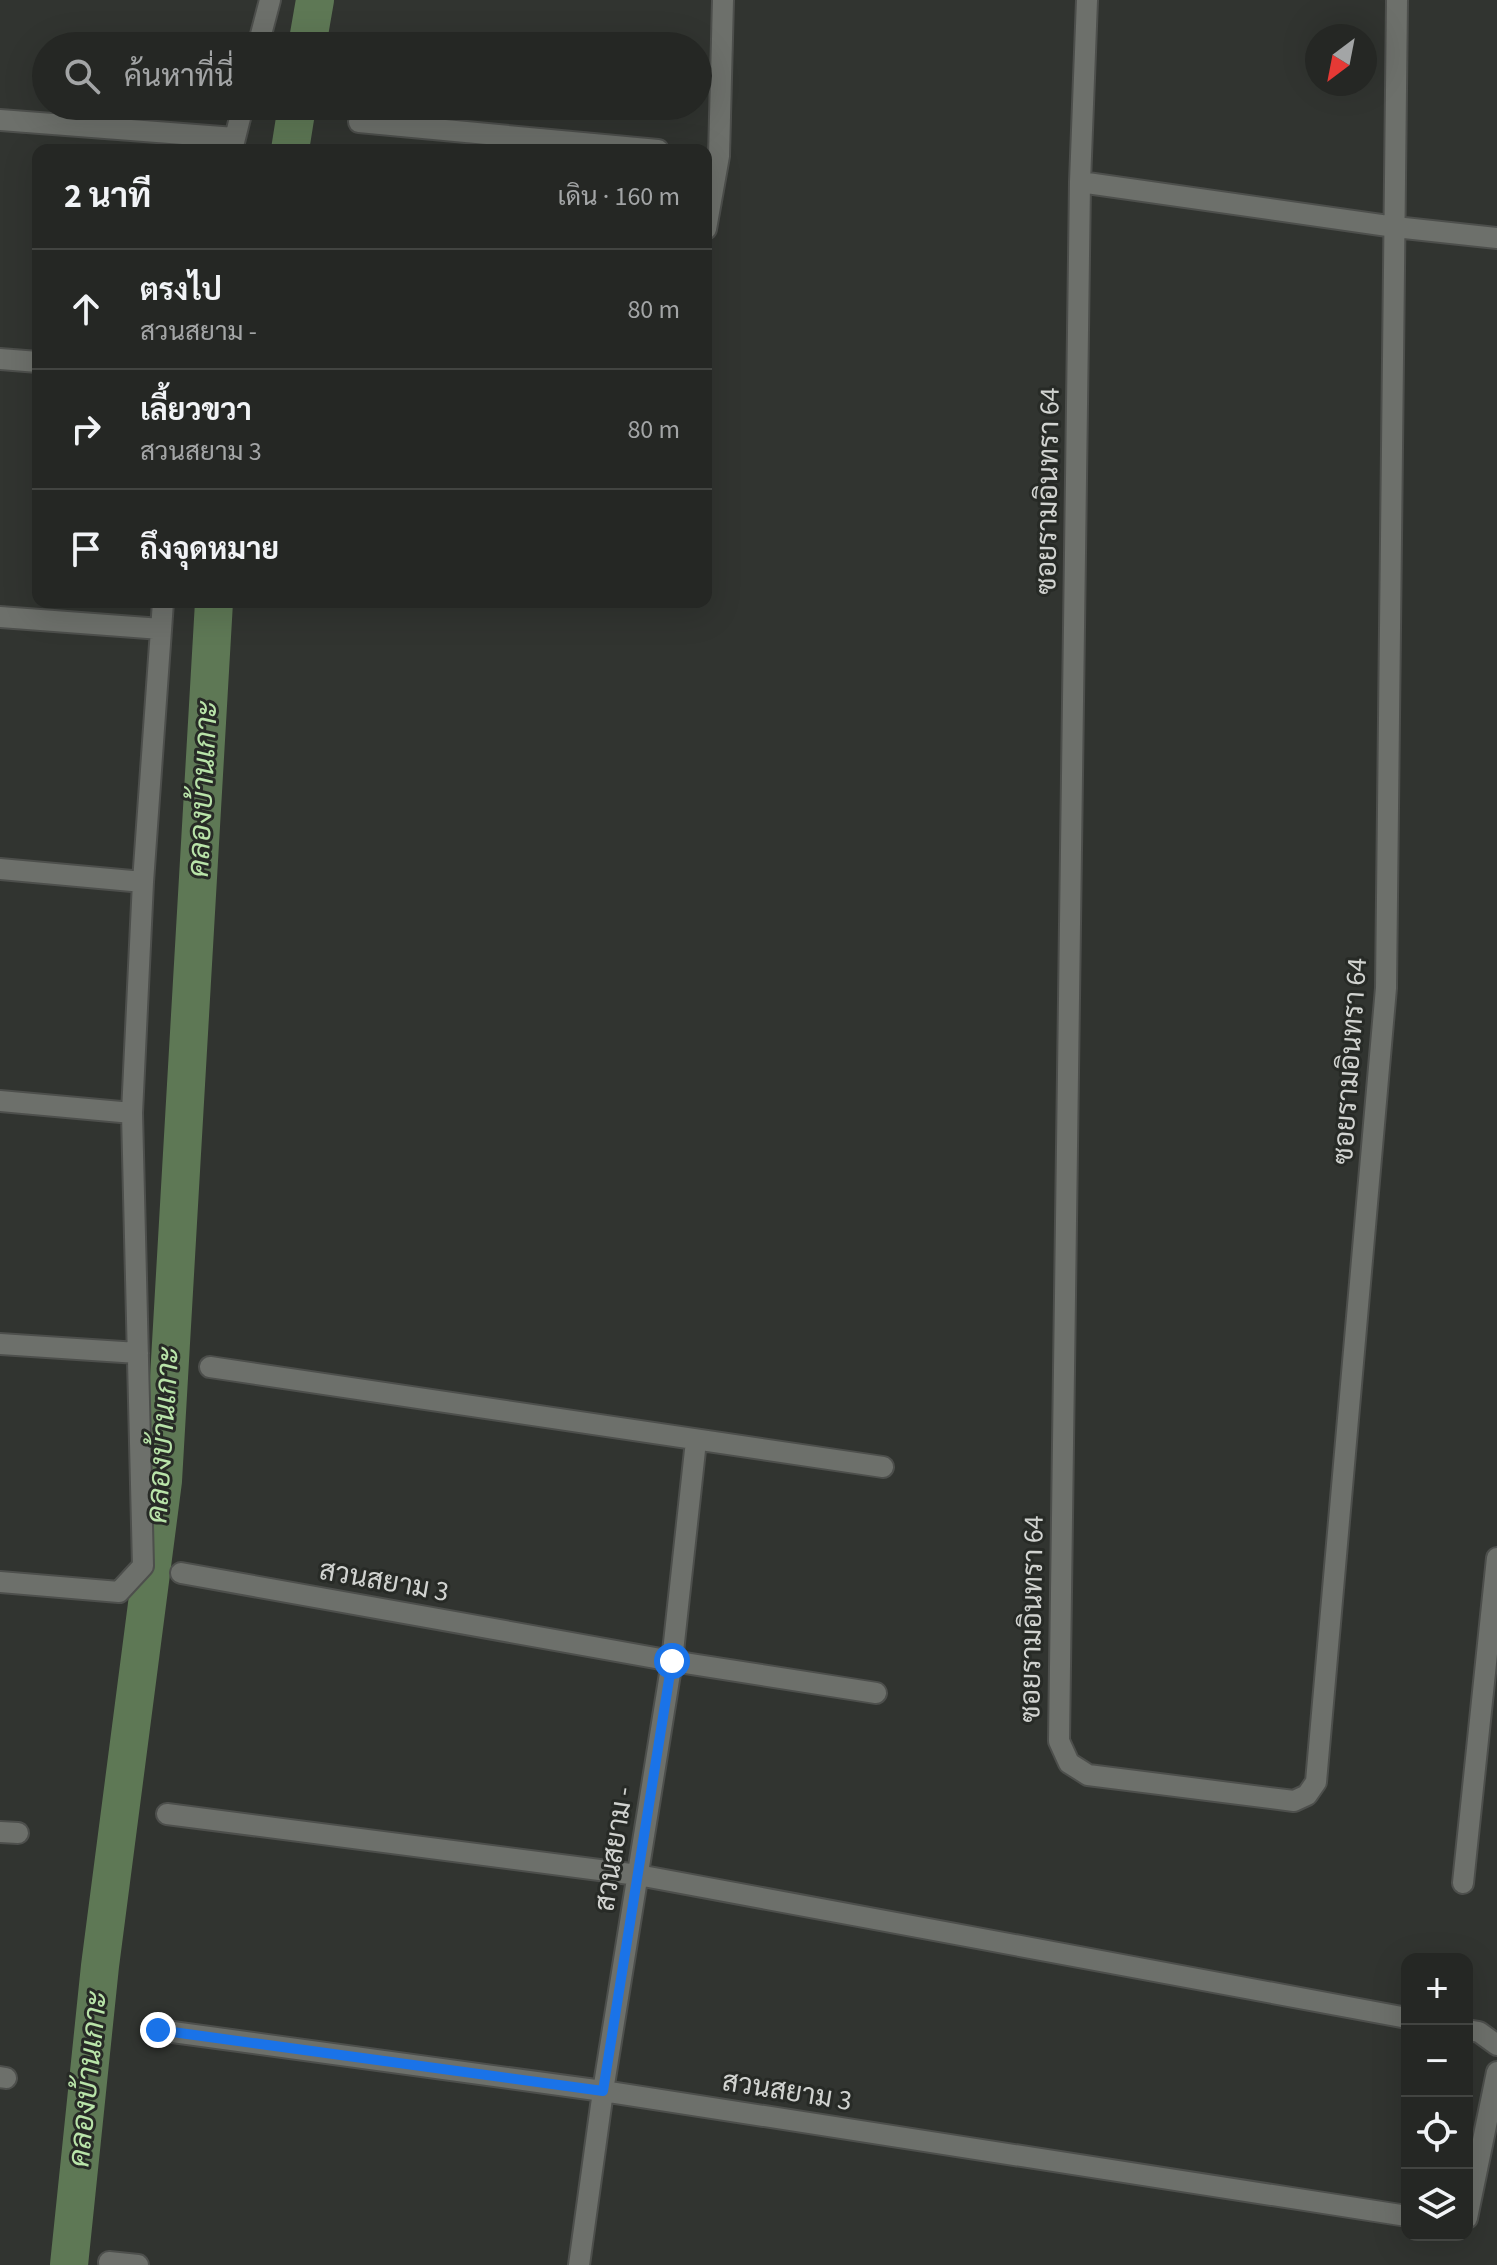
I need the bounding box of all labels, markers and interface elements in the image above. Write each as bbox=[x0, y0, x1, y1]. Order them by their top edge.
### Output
north arrow bbox=[1305, 24, 1377, 96]
search box bbox=[32, 32, 712, 120]
icon: search bbox=[60, 54, 104, 98]
text: ค้นหาที่นี่ bbox=[124, 55, 234, 98]
text: 2 นาที bbox=[64, 172, 151, 221]
text: เดิน · 160 m bbox=[558, 178, 680, 215]
text: ตรงไป bbox=[140, 269, 222, 312]
icon: ahead bbox=[64, 287, 108, 331]
text: 80 m bbox=[627, 291, 680, 328]
text: สวนสยาม - bbox=[140, 313, 257, 350]
street label: ซอยรามอินทรา 64 bbox=[1026, 387, 1070, 595]
text: เลี้ยวขวา bbox=[140, 389, 252, 432]
icon: right bbox=[64, 407, 108, 451]
text: 80 m bbox=[627, 411, 680, 448]
text: สวนสยาม 3 bbox=[140, 433, 262, 470]
icon: arrive bbox=[64, 527, 108, 571]
text: ถึงจุดหมาย bbox=[140, 528, 279, 571]
water label: คลองบ้านเกาะ bbox=[177, 700, 229, 878]
street label: ซอยรามอินทรา 64 bbox=[1323, 956, 1377, 1166]
water label: คลองบ้านเกาะ bbox=[135, 1345, 191, 1525]
street label: ซอยรามอินทรา 64 bbox=[1010, 1515, 1054, 1723]
street label: สวนสยาม 3 bbox=[316, 1550, 452, 1612]
route start bbox=[654, 1643, 690, 1679]
street label: สวนสยาม - bbox=[584, 1784, 644, 1914]
map controls bbox=[1401, 1953, 1473, 2241]
button: + bbox=[1401, 1953, 1473, 2025]
water label: คลองบ้านเกาะ bbox=[57, 1989, 119, 2169]
route end bbox=[140, 2012, 176, 2048]
button: − bbox=[1401, 2025, 1473, 2097]
street label: สวนสยาม 3 bbox=[719, 2061, 855, 2121]
button: locate bbox=[1401, 2097, 1473, 2169]
button: layers bbox=[1401, 2169, 1473, 2241]

